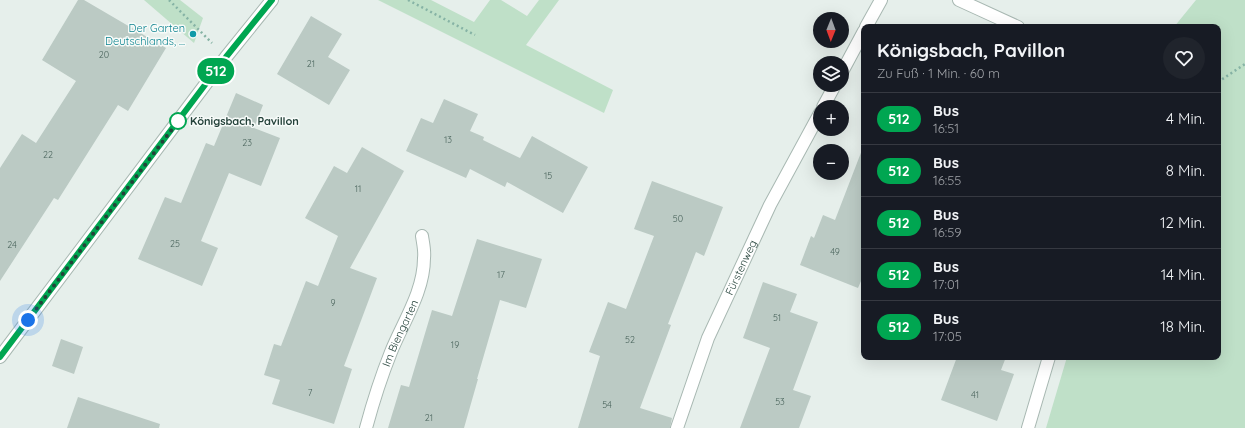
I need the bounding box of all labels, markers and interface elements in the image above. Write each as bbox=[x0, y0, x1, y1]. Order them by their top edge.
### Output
north arrow bbox=[813, 12, 849, 48]
map controls bbox=[813, 12, 849, 180]
place label: Der Garten Deutschlands, ... bbox=[105, 21, 185, 48]
marker: Der Garten Deutschlands, ... bbox=[188, 29, 198, 39]
button: heart bbox=[1163, 37, 1205, 79]
text: Königsbach, Pavillon bbox=[877, 38, 1065, 62]
house number: 20 bbox=[99, 49, 109, 60]
button: layers bbox=[813, 56, 849, 92]
line badge: 512 bbox=[193, 58, 239, 84]
house number: 21 bbox=[307, 58, 315, 69]
text: 512 bbox=[205, 62, 227, 80]
text: Zu Fuß · 1 Min. · 60 m bbox=[877, 65, 1000, 81]
button: + bbox=[813, 100, 849, 136]
text: Bus bbox=[933, 101, 959, 120]
text: 4 Min. bbox=[1166, 109, 1205, 128]
text: 512 bbox=[888, 110, 910, 128]
marker: Königsbach, Pavillon bbox=[169, 112, 187, 130]
place label: Königsbach, Pavillon bbox=[190, 114, 299, 128]
text: 16:51 bbox=[933, 120, 959, 136]
house number: 13 bbox=[444, 134, 452, 145]
house number: 23 bbox=[242, 137, 252, 148]
button: − bbox=[813, 144, 849, 180]
house number: 22 bbox=[43, 149, 53, 160]
text: Bus bbox=[933, 153, 959, 172]
text: 8 Min. bbox=[1166, 161, 1205, 180]
text: 512 bbox=[888, 162, 910, 180]
house number: 15 bbox=[544, 170, 552, 181]
text: 16:55 bbox=[933, 172, 961, 188]
house number: 11 bbox=[355, 183, 361, 194]
text: Bus bbox=[933, 205, 959, 224]
house number: 50 bbox=[673, 213, 683, 224]
text: 12 Min. bbox=[1160, 213, 1205, 232]
text: 512 bbox=[888, 214, 910, 232]
text: 16:59 bbox=[933, 224, 962, 240]
house number: 25 bbox=[170, 238, 180, 249]
street label: Fürstenweg bbox=[722, 238, 760, 297]
house number: 24 bbox=[7, 239, 17, 250]
house number: 49 bbox=[830, 246, 840, 257]
text: Bus bbox=[933, 257, 959, 276]
text: 14 Min. bbox=[1161, 265, 1205, 284]
text: 512 bbox=[888, 266, 910, 284]
house number: 17 bbox=[497, 269, 505, 280]
text: 17:01 bbox=[933, 276, 959, 292]
house number: 9 bbox=[330, 297, 336, 308]
street label: Im Biengarten bbox=[379, 298, 421, 369]
text: Bus bbox=[933, 309, 959, 328]
your location bbox=[18, 310, 38, 330]
house number: 51 bbox=[773, 312, 781, 323]
text: 18 Min. bbox=[1160, 317, 1205, 336]
text: 512 bbox=[888, 318, 910, 336]
text: 17:05 bbox=[933, 328, 962, 344]
house number: 52 bbox=[625, 334, 635, 345]
house number: 19 bbox=[451, 339, 459, 350]
house number: 7 bbox=[308, 387, 313, 398]
house number: 41 bbox=[971, 389, 979, 400]
house number: 53 bbox=[775, 396, 785, 407]
house number: 54 bbox=[602, 399, 612, 410]
house number: 21 bbox=[425, 412, 433, 423]

